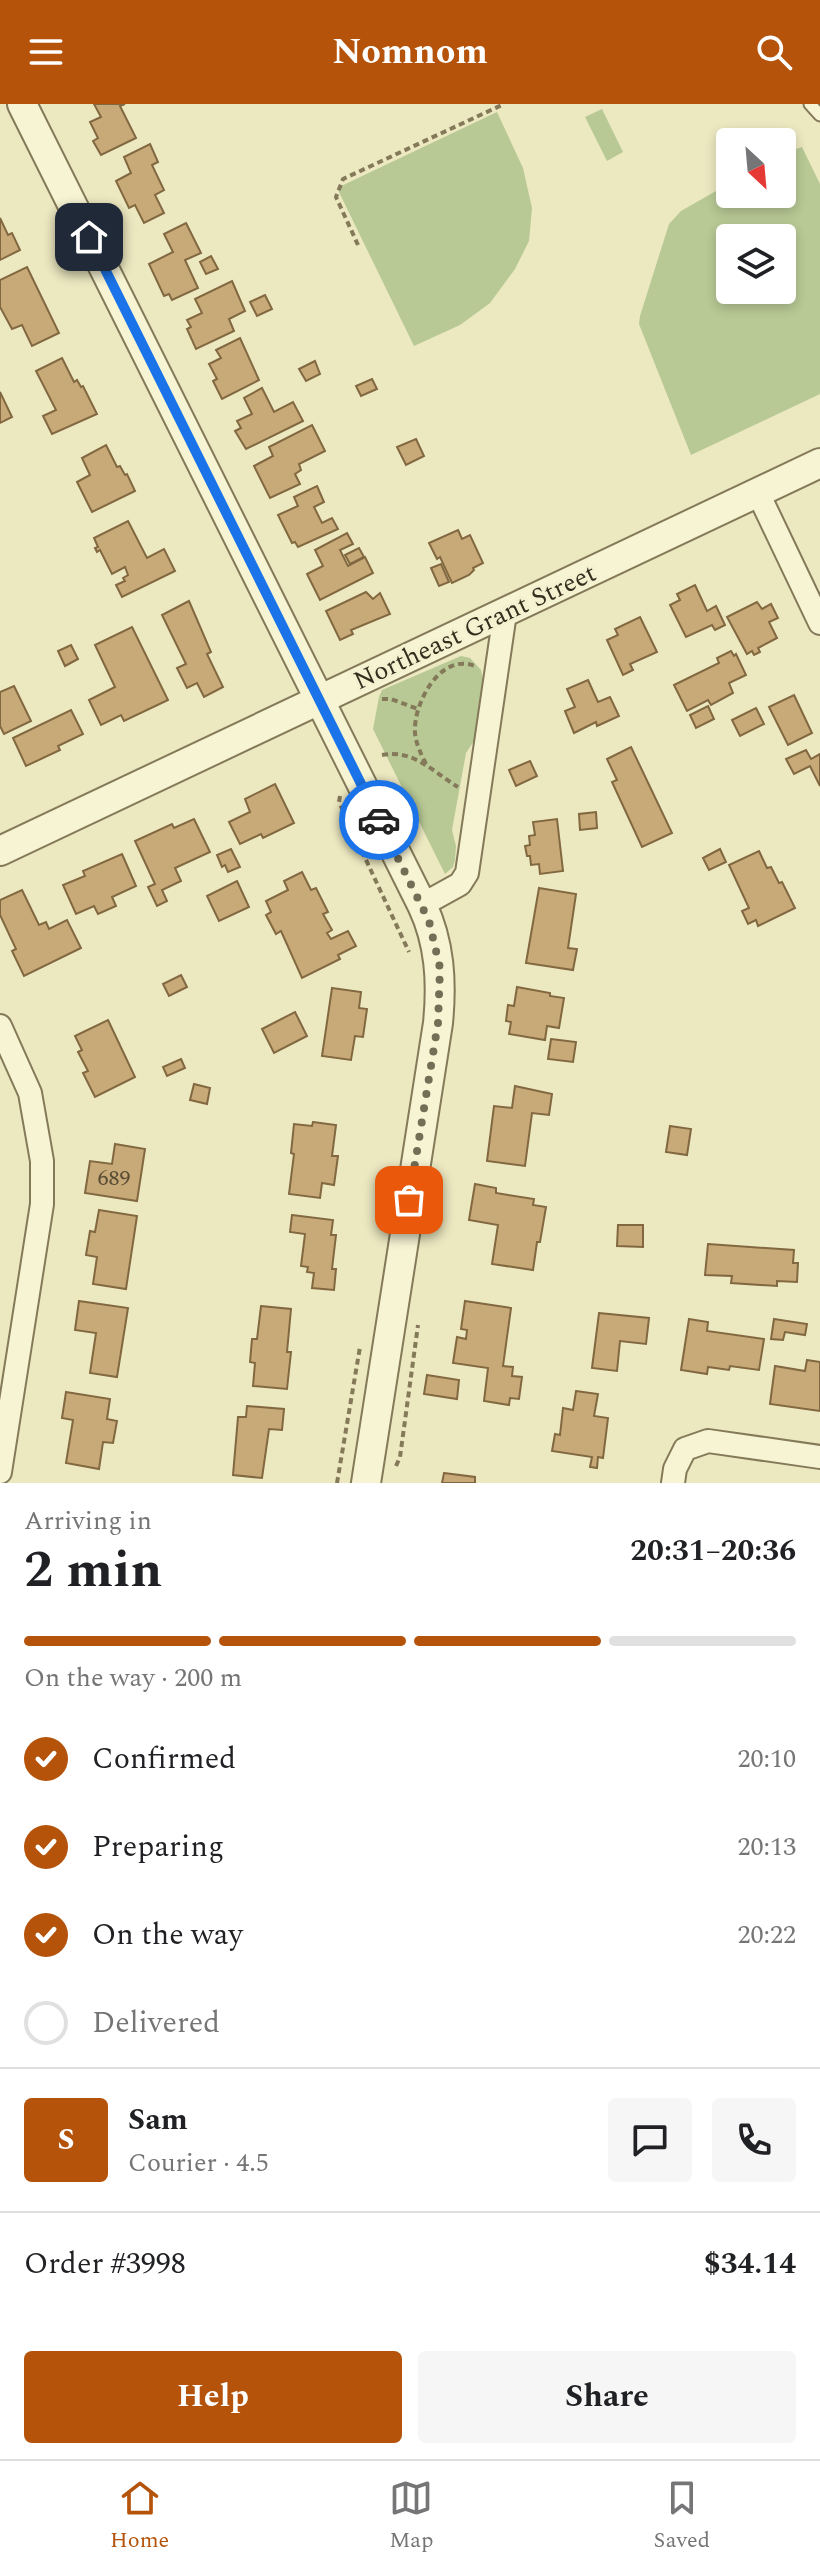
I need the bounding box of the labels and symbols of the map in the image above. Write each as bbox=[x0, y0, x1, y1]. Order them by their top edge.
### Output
north arrow bbox=[716, 128, 796, 208]
pin bbox=[55, 203, 123, 271]
street label: Northeast Grant Street bbox=[347, 553, 603, 701]
courier bbox=[339, 780, 419, 860]
house number: 689 bbox=[97, 1162, 131, 1195]
pin bbox=[375, 1166, 443, 1234]

